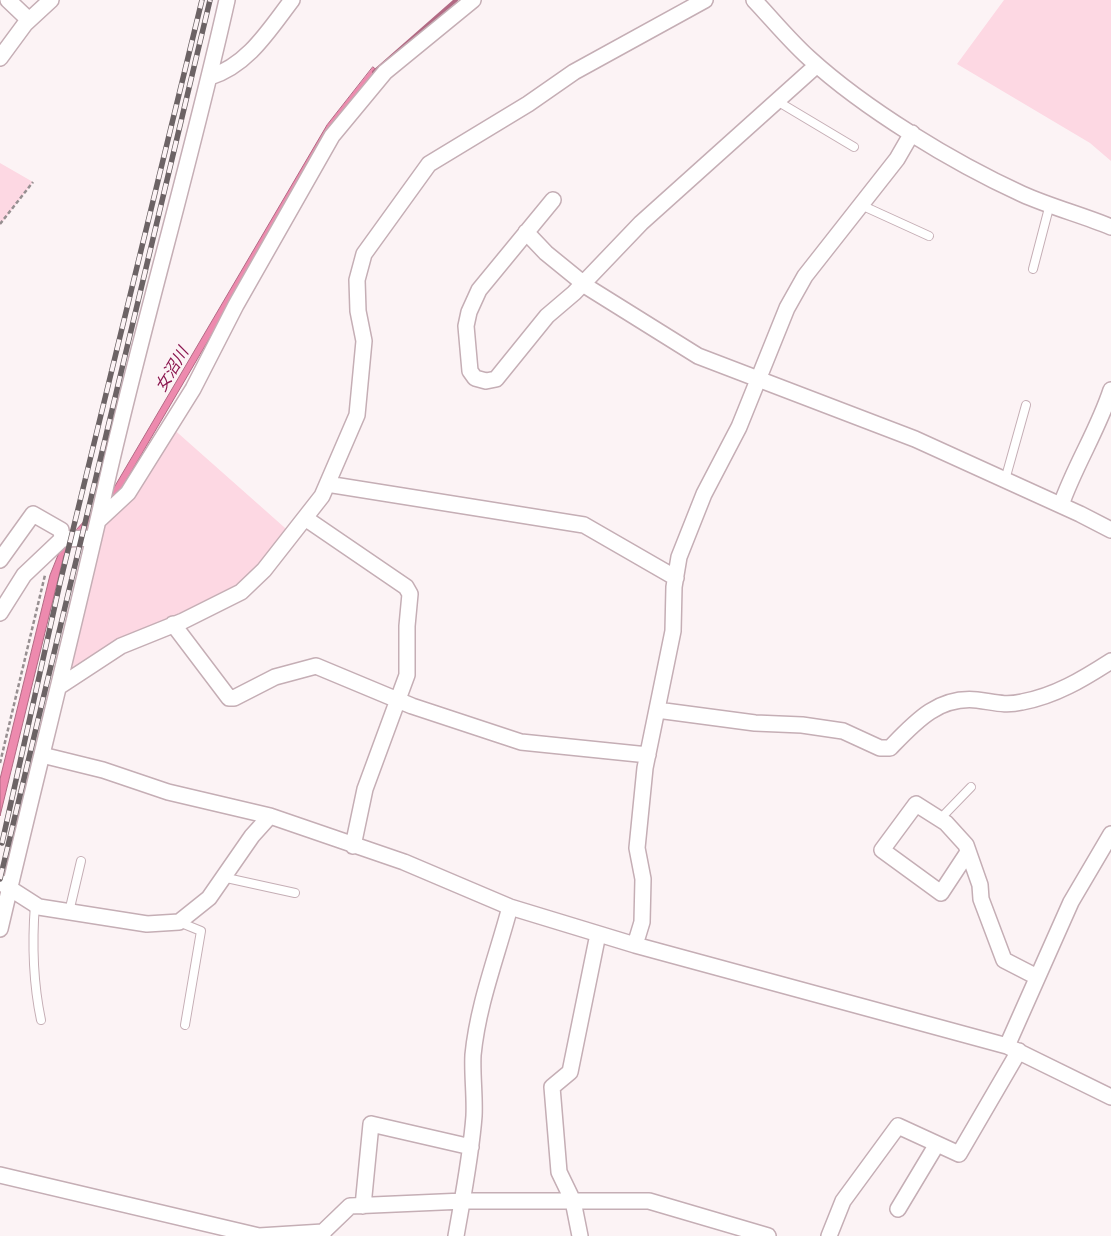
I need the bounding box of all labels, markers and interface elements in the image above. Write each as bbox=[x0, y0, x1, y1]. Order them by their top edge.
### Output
water label: 女沼川 bbox=[152, 344, 194, 396]

